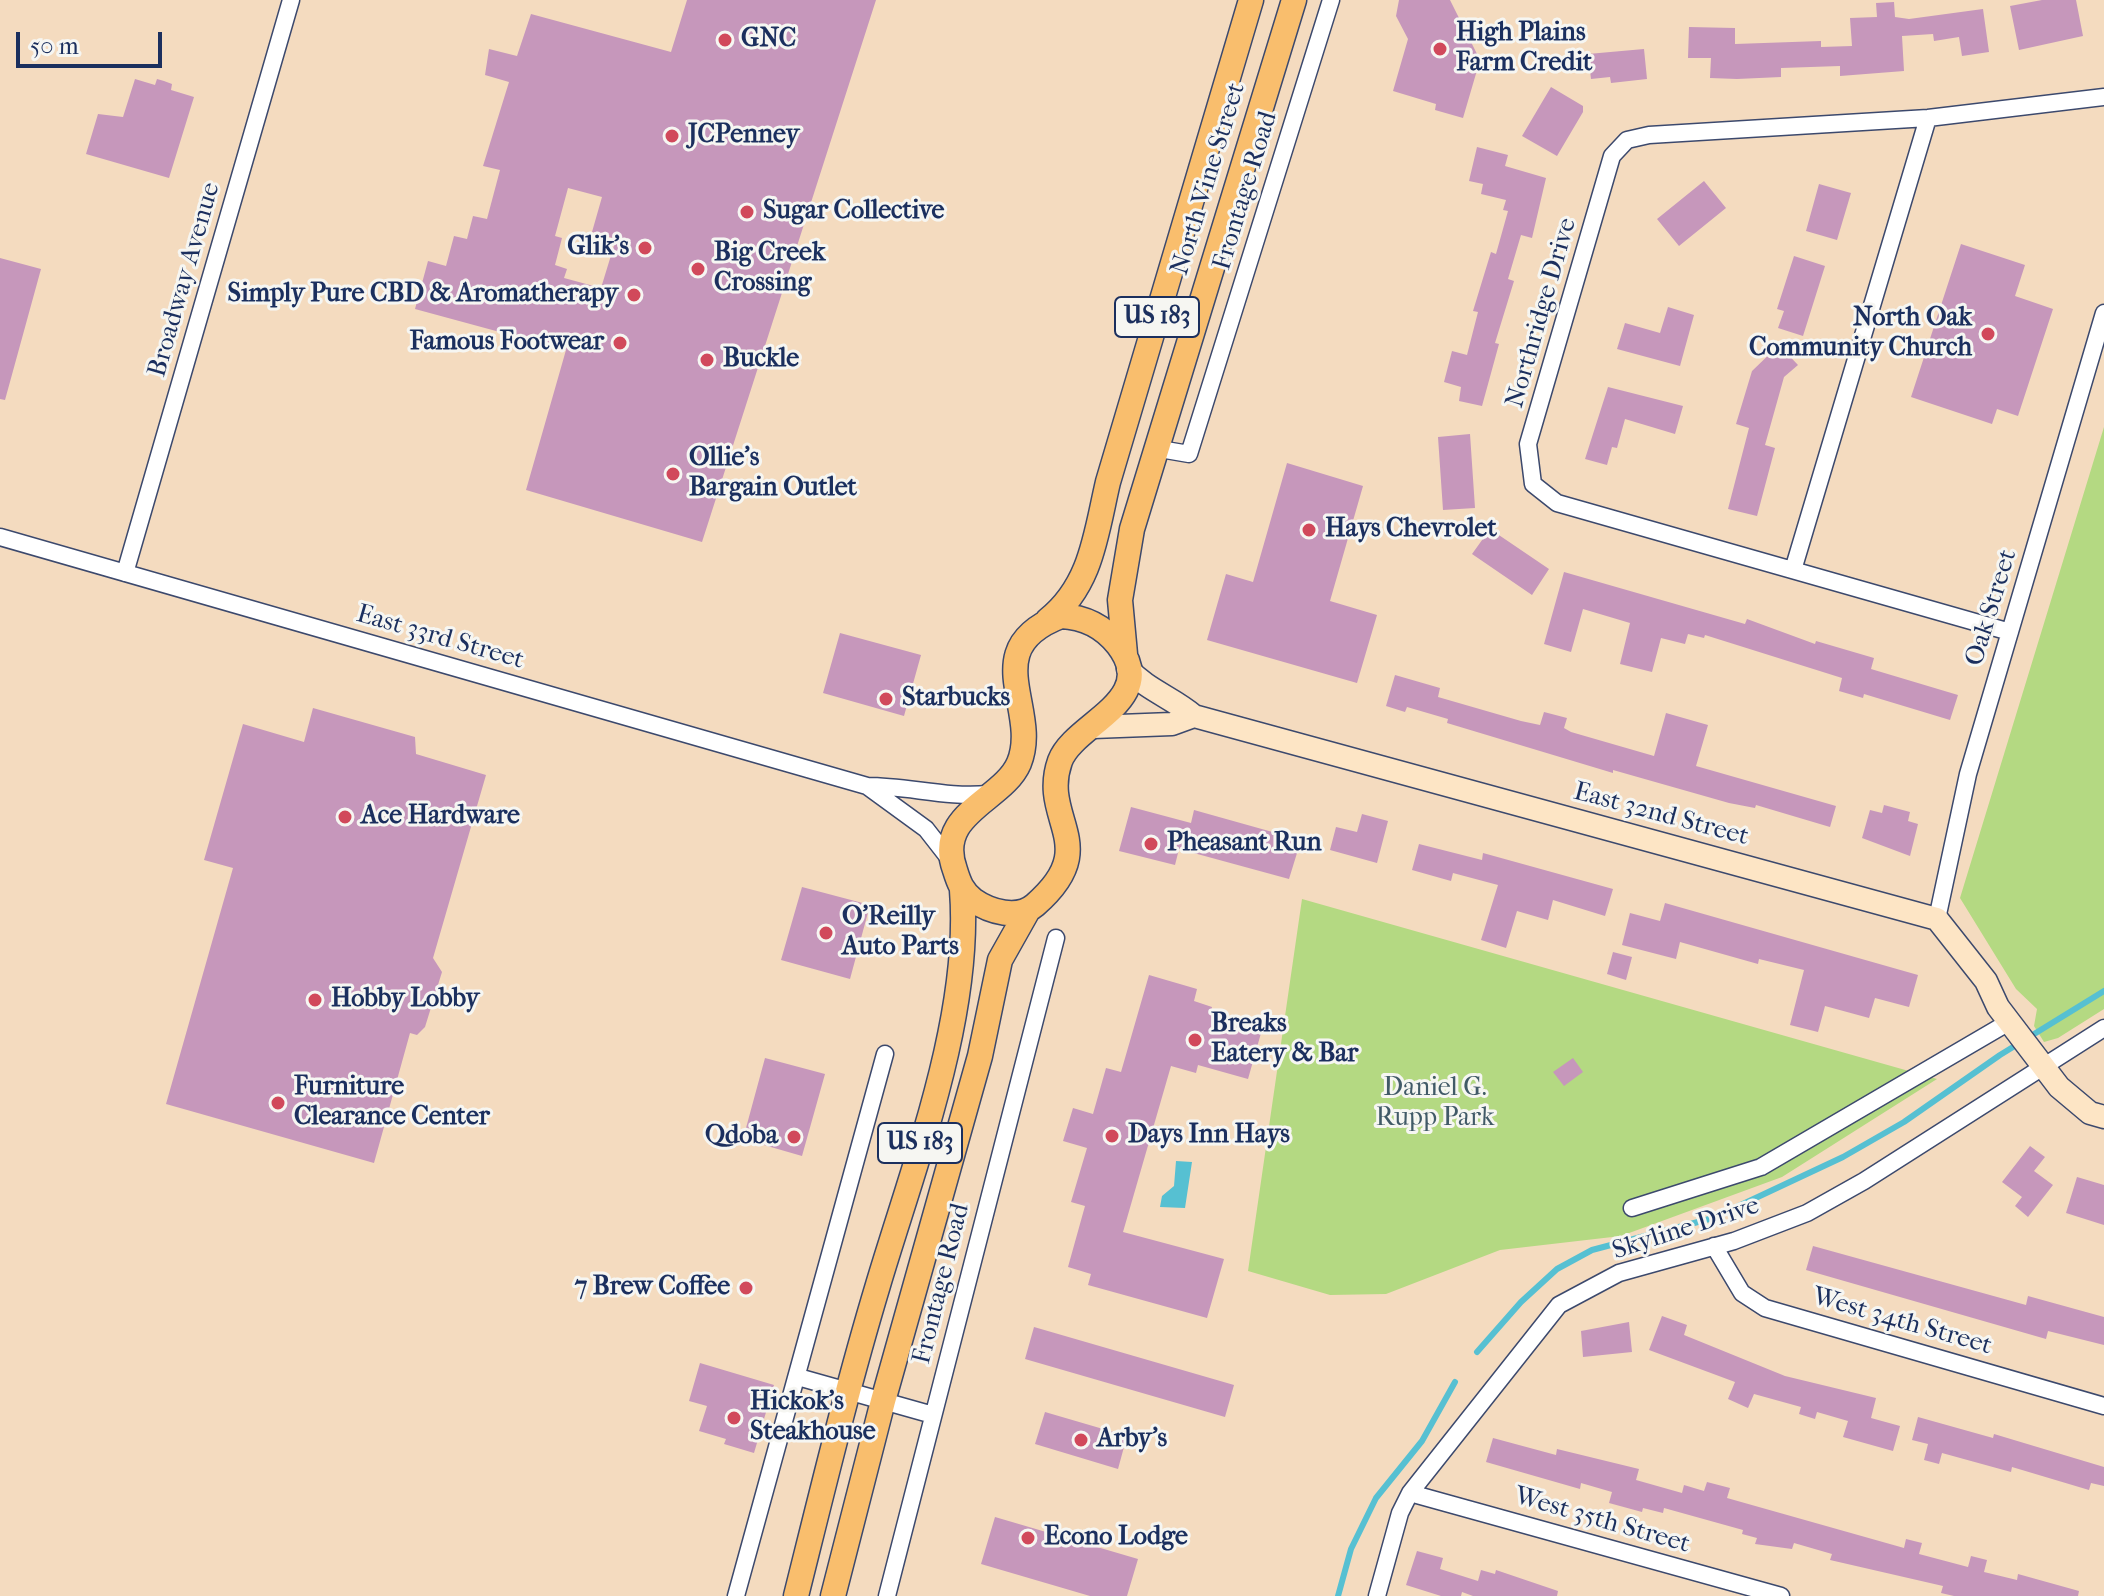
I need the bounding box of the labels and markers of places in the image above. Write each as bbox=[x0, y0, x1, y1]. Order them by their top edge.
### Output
place label: High Plains Farm Credit bbox=[1456, 18, 1592, 80]
place label: GNC bbox=[741, 24, 796, 56]
marker: GNC bbox=[716, 31, 734, 49]
marker: High Plains Farm Credit bbox=[1431, 40, 1449, 58]
place label: JCPenney bbox=[688, 120, 799, 152]
marker: JCPenney bbox=[663, 127, 681, 145]
place label: Sugar Collective bbox=[763, 196, 944, 228]
marker: Sugar Collective bbox=[738, 203, 756, 221]
place label: Glik's bbox=[567, 232, 629, 264]
place label: Big Creek Crossing bbox=[714, 238, 825, 300]
marker: Glik's bbox=[636, 239, 654, 257]
marker: Big Creek Crossing bbox=[689, 260, 707, 278]
place label: Simply Pure CBD & Aromatherapy bbox=[228, 279, 618, 311]
marker: Simply Pure CBD & Aromatherapy bbox=[625, 286, 643, 304]
place label: North Oak Community Church bbox=[1749, 303, 1972, 364]
marker: North Oak Community Church bbox=[1979, 325, 1997, 343]
place label: Famous Footwear bbox=[410, 327, 604, 359]
marker: Famous Footwear bbox=[611, 334, 629, 352]
place label: Buckle bbox=[723, 344, 799, 376]
marker: Buckle bbox=[698, 351, 716, 369]
place label: Ollie's Bargain Outlet bbox=[689, 443, 857, 504]
marker: Ollie's Bargain Outlet bbox=[664, 465, 682, 483]
place label: Hays Chevrolet bbox=[1325, 514, 1497, 546]
marker: Hays Chevrolet bbox=[1300, 521, 1318, 539]
place label: Starbucks bbox=[902, 683, 1010, 715]
marker: Starbucks bbox=[877, 690, 895, 708]
place label: Ace Hardware bbox=[361, 801, 520, 833]
marker: Ace Hardware bbox=[336, 808, 354, 826]
place label: Pheasant Run bbox=[1167, 828, 1322, 860]
marker: Pheasant Run bbox=[1142, 835, 1160, 853]
place label: O'Reilly Auto Parts bbox=[842, 902, 959, 964]
marker: O'Reilly Auto Parts bbox=[817, 924, 835, 942]
place label: Hobby Lobby bbox=[331, 984, 479, 1016]
marker: Hobby Lobby bbox=[306, 991, 324, 1009]
place label: Breaks Eatery & Bar bbox=[1211, 1009, 1358, 1070]
marker: Breaks Eatery & Bar bbox=[1186, 1031, 1204, 1049]
place label: Furniture Clearance Center bbox=[294, 1072, 490, 1134]
marker: Furniture Clearance Center bbox=[269, 1094, 287, 1112]
place label: Days Inn Hays bbox=[1128, 1120, 1290, 1152]
place label: Qdoba bbox=[705, 1121, 778, 1153]
marker: Days Inn Hays bbox=[1103, 1127, 1121, 1145]
marker: Qdoba bbox=[785, 1128, 803, 1146]
place label: 7 Brew Coffee bbox=[575, 1272, 730, 1304]
marker: 7 Brew Coffee bbox=[737, 1279, 755, 1297]
place label: Hickok's Steakhouse bbox=[750, 1387, 876, 1448]
marker: Hickok's Steakhouse bbox=[725, 1409, 743, 1427]
place label: Arby's bbox=[1097, 1424, 1167, 1456]
marker: Arby's bbox=[1072, 1431, 1090, 1449]
place label: Econo Lodge bbox=[1044, 1522, 1188, 1554]
marker: Econo Lodge bbox=[1019, 1529, 1037, 1547]

